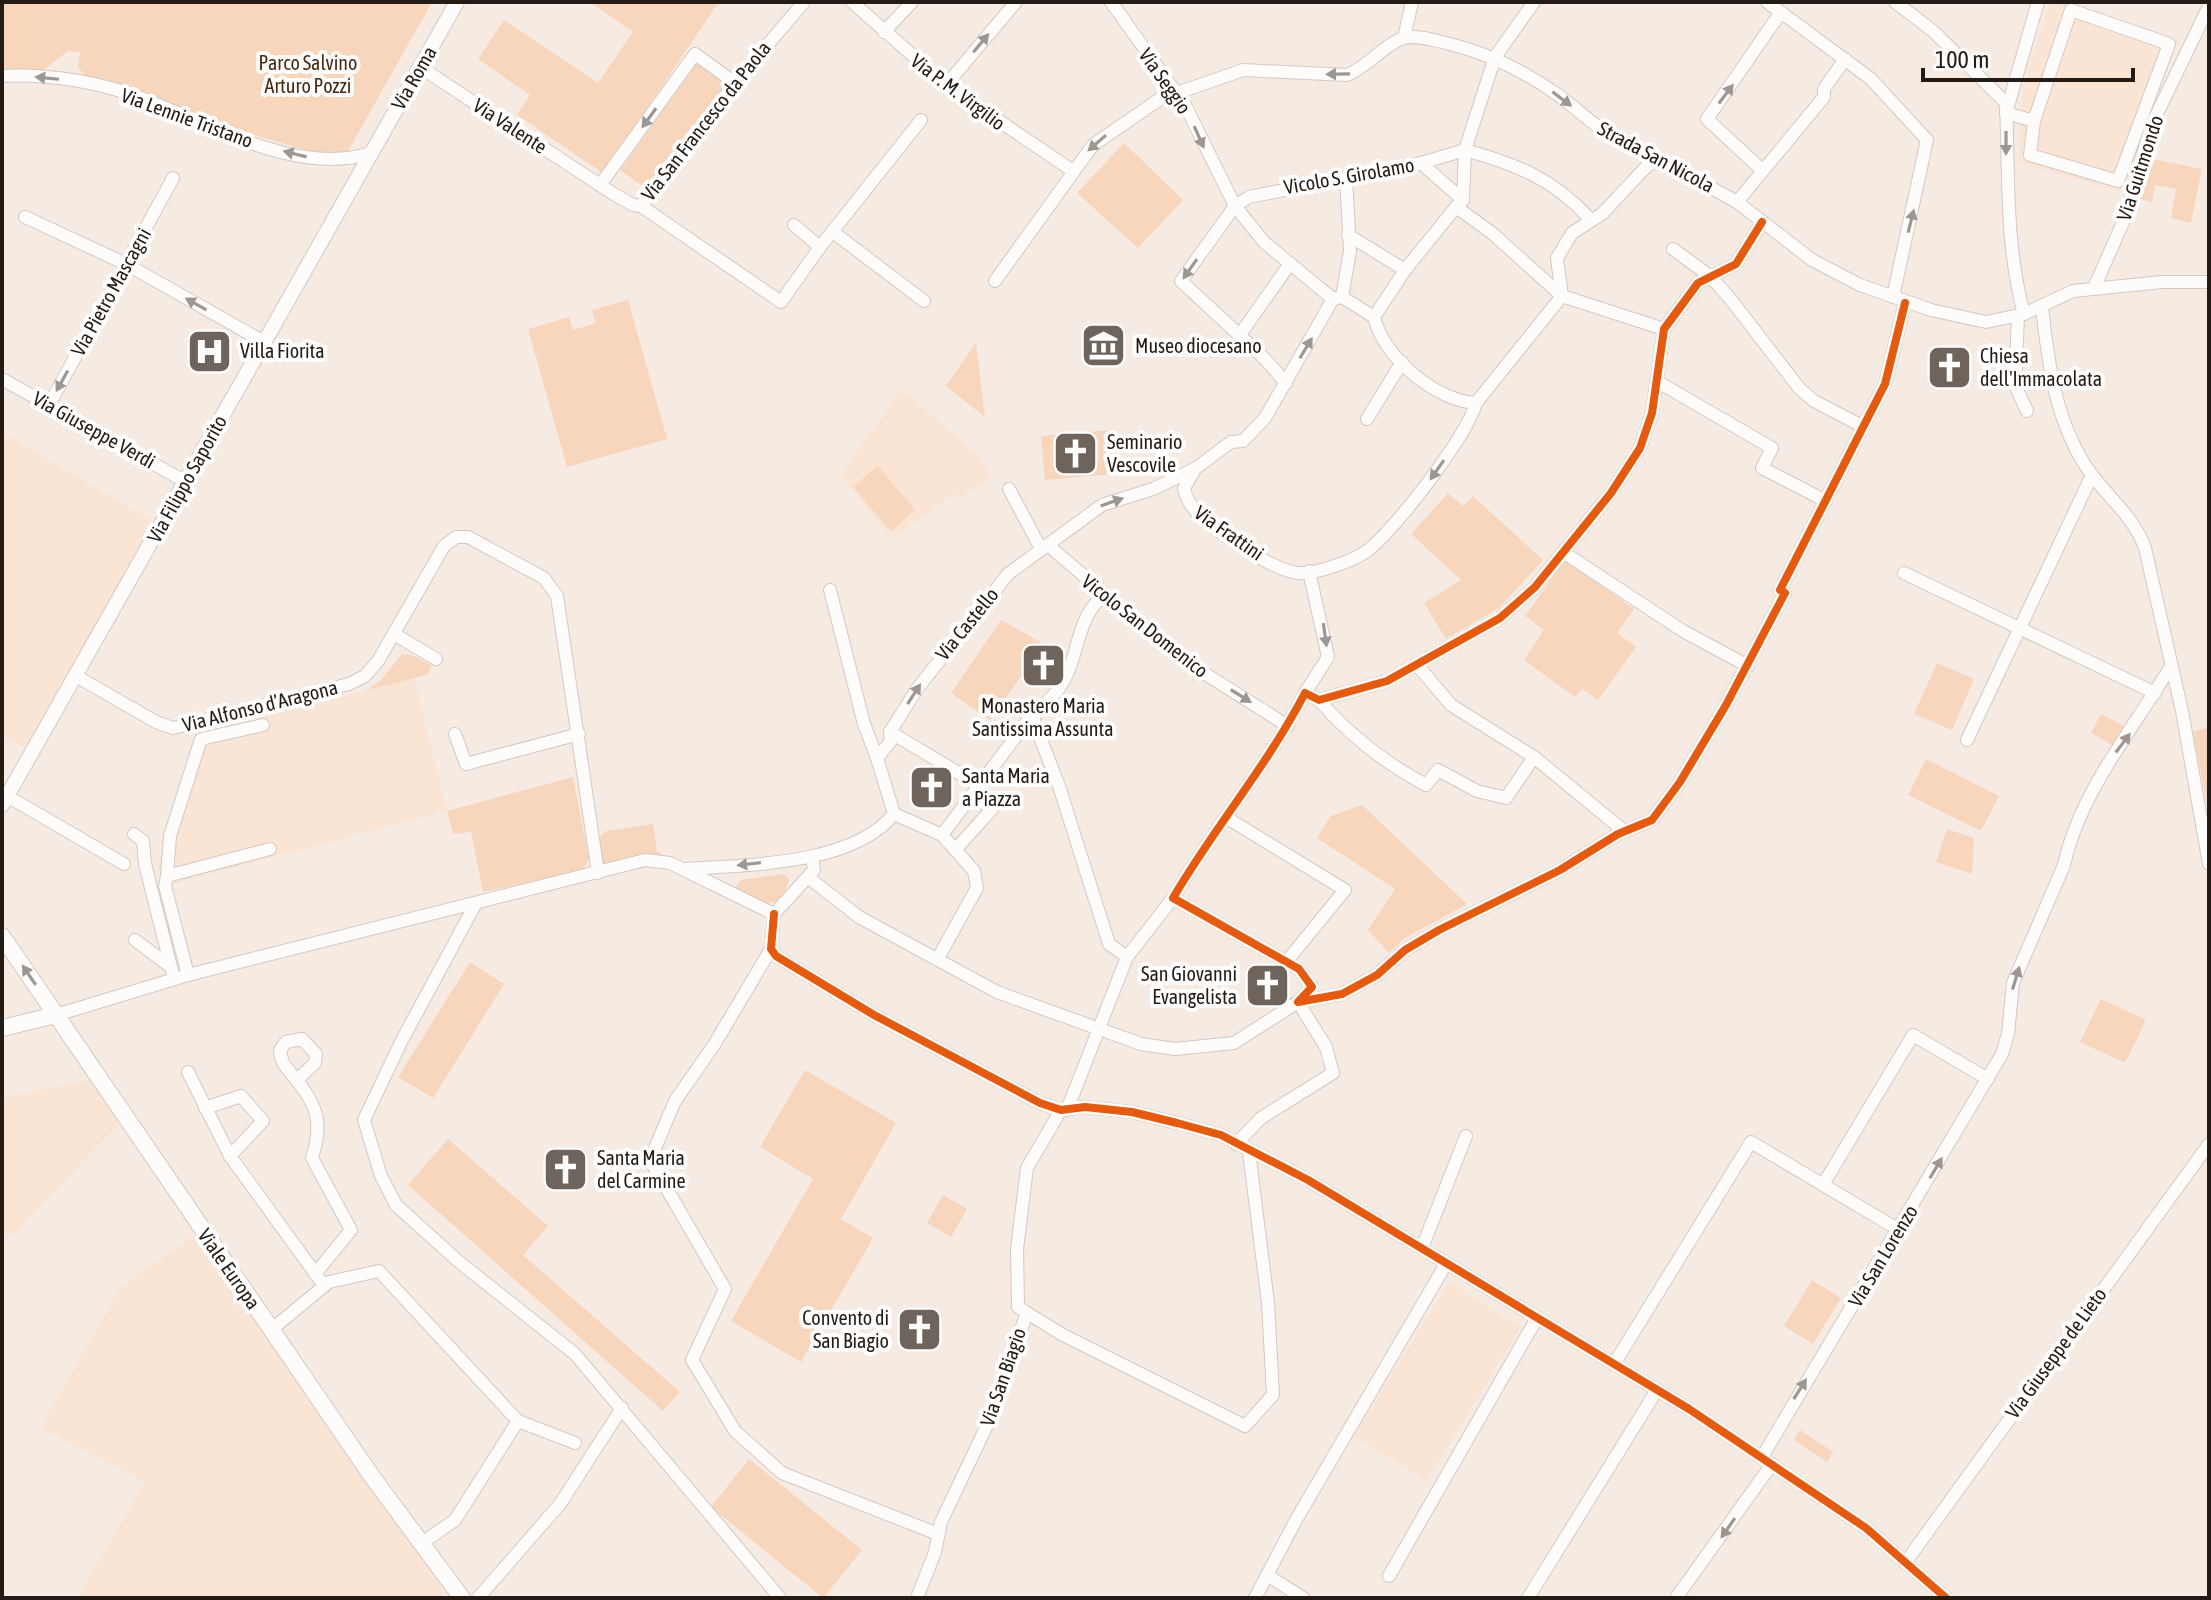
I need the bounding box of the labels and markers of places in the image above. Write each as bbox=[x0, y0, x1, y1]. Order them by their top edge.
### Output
museum icon: Museo diocesano bbox=[1080, 322, 1128, 370]
hospital icon: Villa Fiorita bbox=[185, 327, 233, 375]
place label: Museo diocesano bbox=[1135, 334, 1262, 357]
place label: Villa Fiorita bbox=[240, 339, 325, 362]
church icon: Chiesa dell'Immacolata bbox=[1925, 344, 1973, 392]
place label: Chiesa dell'Immacolata bbox=[1980, 344, 2102, 390]
church icon: Seminario Vescovile bbox=[1052, 429, 1100, 477]
place label: Seminario Vescovile bbox=[1107, 430, 1182, 476]
church icon: Monastero Maria Santissima Assunta bbox=[1019, 642, 1067, 690]
place label: Monastero Maria Santissima Assunta bbox=[972, 694, 1114, 740]
church icon: Santa Maria a Piazza bbox=[907, 763, 955, 811]
place label: Santa Maria a Piazza bbox=[962, 764, 1050, 810]
church icon: San Giovanni Evangelista bbox=[1244, 961, 1292, 1009]
place label: San Giovanni Evangelista bbox=[1141, 962, 1237, 1008]
church icon: Santa Maria del Carmine bbox=[542, 1146, 590, 1194]
place label: Santa Maria del Carmine bbox=[597, 1146, 686, 1192]
place label: Convento di San Biagio bbox=[802, 1306, 889, 1352]
church icon: Convento di San Biagio bbox=[896, 1306, 944, 1354]

